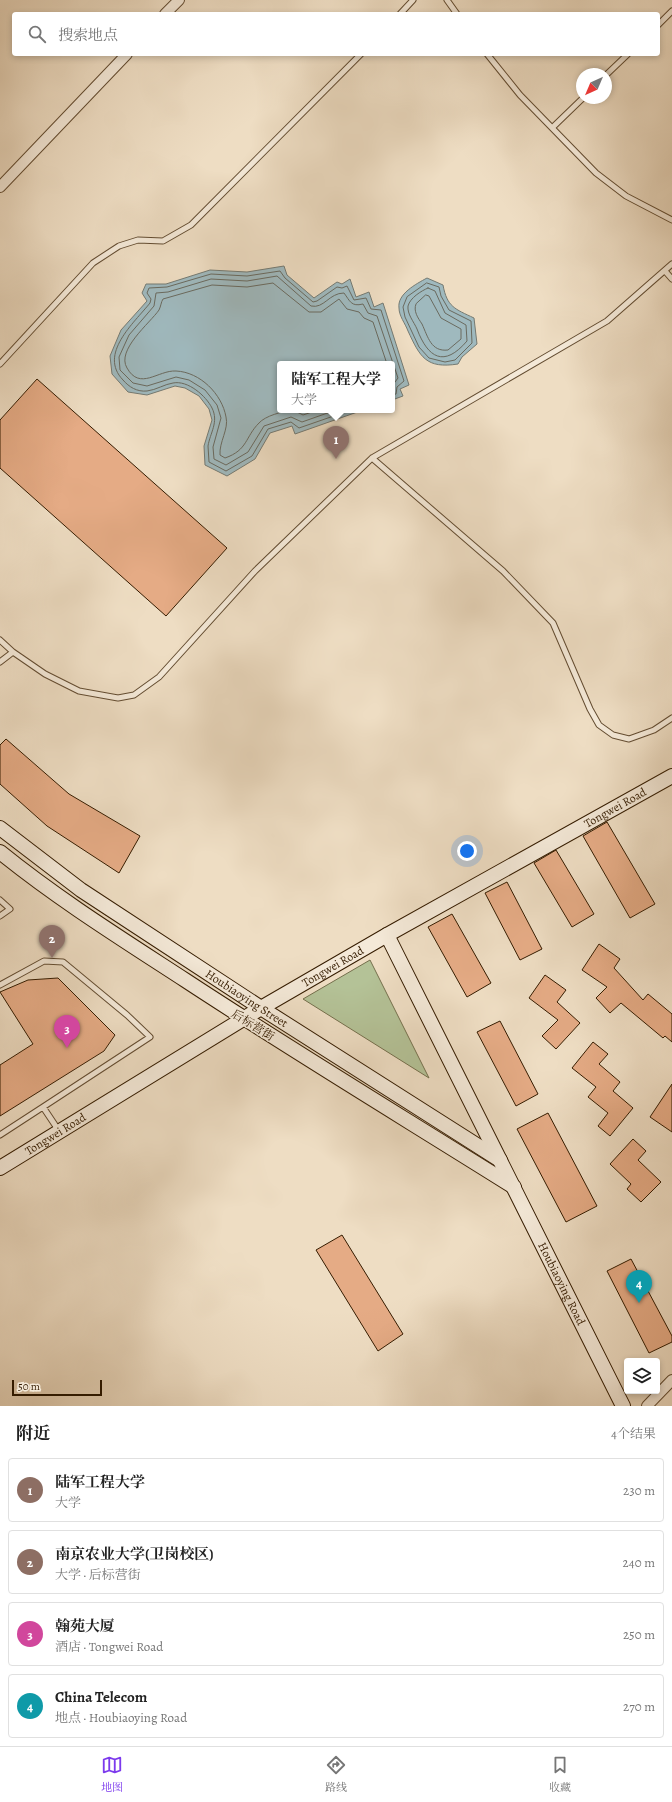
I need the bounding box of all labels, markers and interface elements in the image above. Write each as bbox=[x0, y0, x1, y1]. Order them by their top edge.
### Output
search box bbox=[12, 12, 660, 56]
icon: search bbox=[26, 23, 48, 45]
text: 搜索地点 bbox=[58, 25, 118, 45]
north arrow bbox=[576, 68, 612, 104]
popup bbox=[277, 361, 395, 413]
text: 陆军工程大学 bbox=[291, 369, 381, 389]
text: 大学 bbox=[291, 391, 317, 408]
pin: 1 bbox=[323, 426, 349, 459]
street label: Tongwei Road bbox=[581, 784, 650, 831]
your location bbox=[457, 841, 477, 861]
pin: 2 bbox=[39, 925, 65, 958]
street label: Tongwei Road bbox=[299, 942, 367, 991]
street label: Houbiaoying Street bbox=[202, 966, 291, 1031]
street label: 后标营街 bbox=[228, 1005, 278, 1045]
pin: 3 bbox=[54, 1015, 80, 1048]
street label: Tongwei Road bbox=[22, 1109, 89, 1159]
street label: Houbiaoying Road bbox=[534, 1239, 589, 1328]
pin: 4 bbox=[626, 1270, 652, 1303]
map controls bbox=[624, 1358, 660, 1394]
button: layers bbox=[624, 1358, 660, 1394]
scale bar bbox=[12, 1378, 102, 1397]
text: 50 m bbox=[18, 1379, 40, 1394]
text: 附近 bbox=[16, 1422, 50, 1445]
text: 4个结果 bbox=[611, 1425, 656, 1442]
text: 陆军工程大学 bbox=[55, 1472, 145, 1492]
text: 1 bbox=[28, 1482, 32, 1499]
text: 230 m bbox=[623, 1482, 655, 1499]
text: 大学 bbox=[55, 1494, 81, 1511]
text: 南京农业大学(卫岗校区) bbox=[55, 1544, 214, 1564]
text: 2 bbox=[27, 1554, 33, 1571]
text: 240 m bbox=[623, 1554, 655, 1571]
text: 大学 · 后标营街 bbox=[55, 1566, 141, 1583]
text: 翰苑大厦 bbox=[55, 1616, 115, 1636]
text: 3 bbox=[27, 1626, 33, 1643]
text: 250 m bbox=[623, 1626, 655, 1643]
text: 酒店 · Tongwei Road bbox=[55, 1638, 163, 1655]
text: China Telecom bbox=[55, 1687, 147, 1707]
text: 4 bbox=[27, 1698, 33, 1715]
text: 270 m bbox=[623, 1698, 655, 1715]
text: 地点 · Houbiaoying Road bbox=[55, 1709, 187, 1726]
tab: 地图 bbox=[101, 1754, 123, 1795]
tab: 路线 bbox=[325, 1754, 347, 1795]
tab: 收藏 bbox=[549, 1754, 571, 1795]

